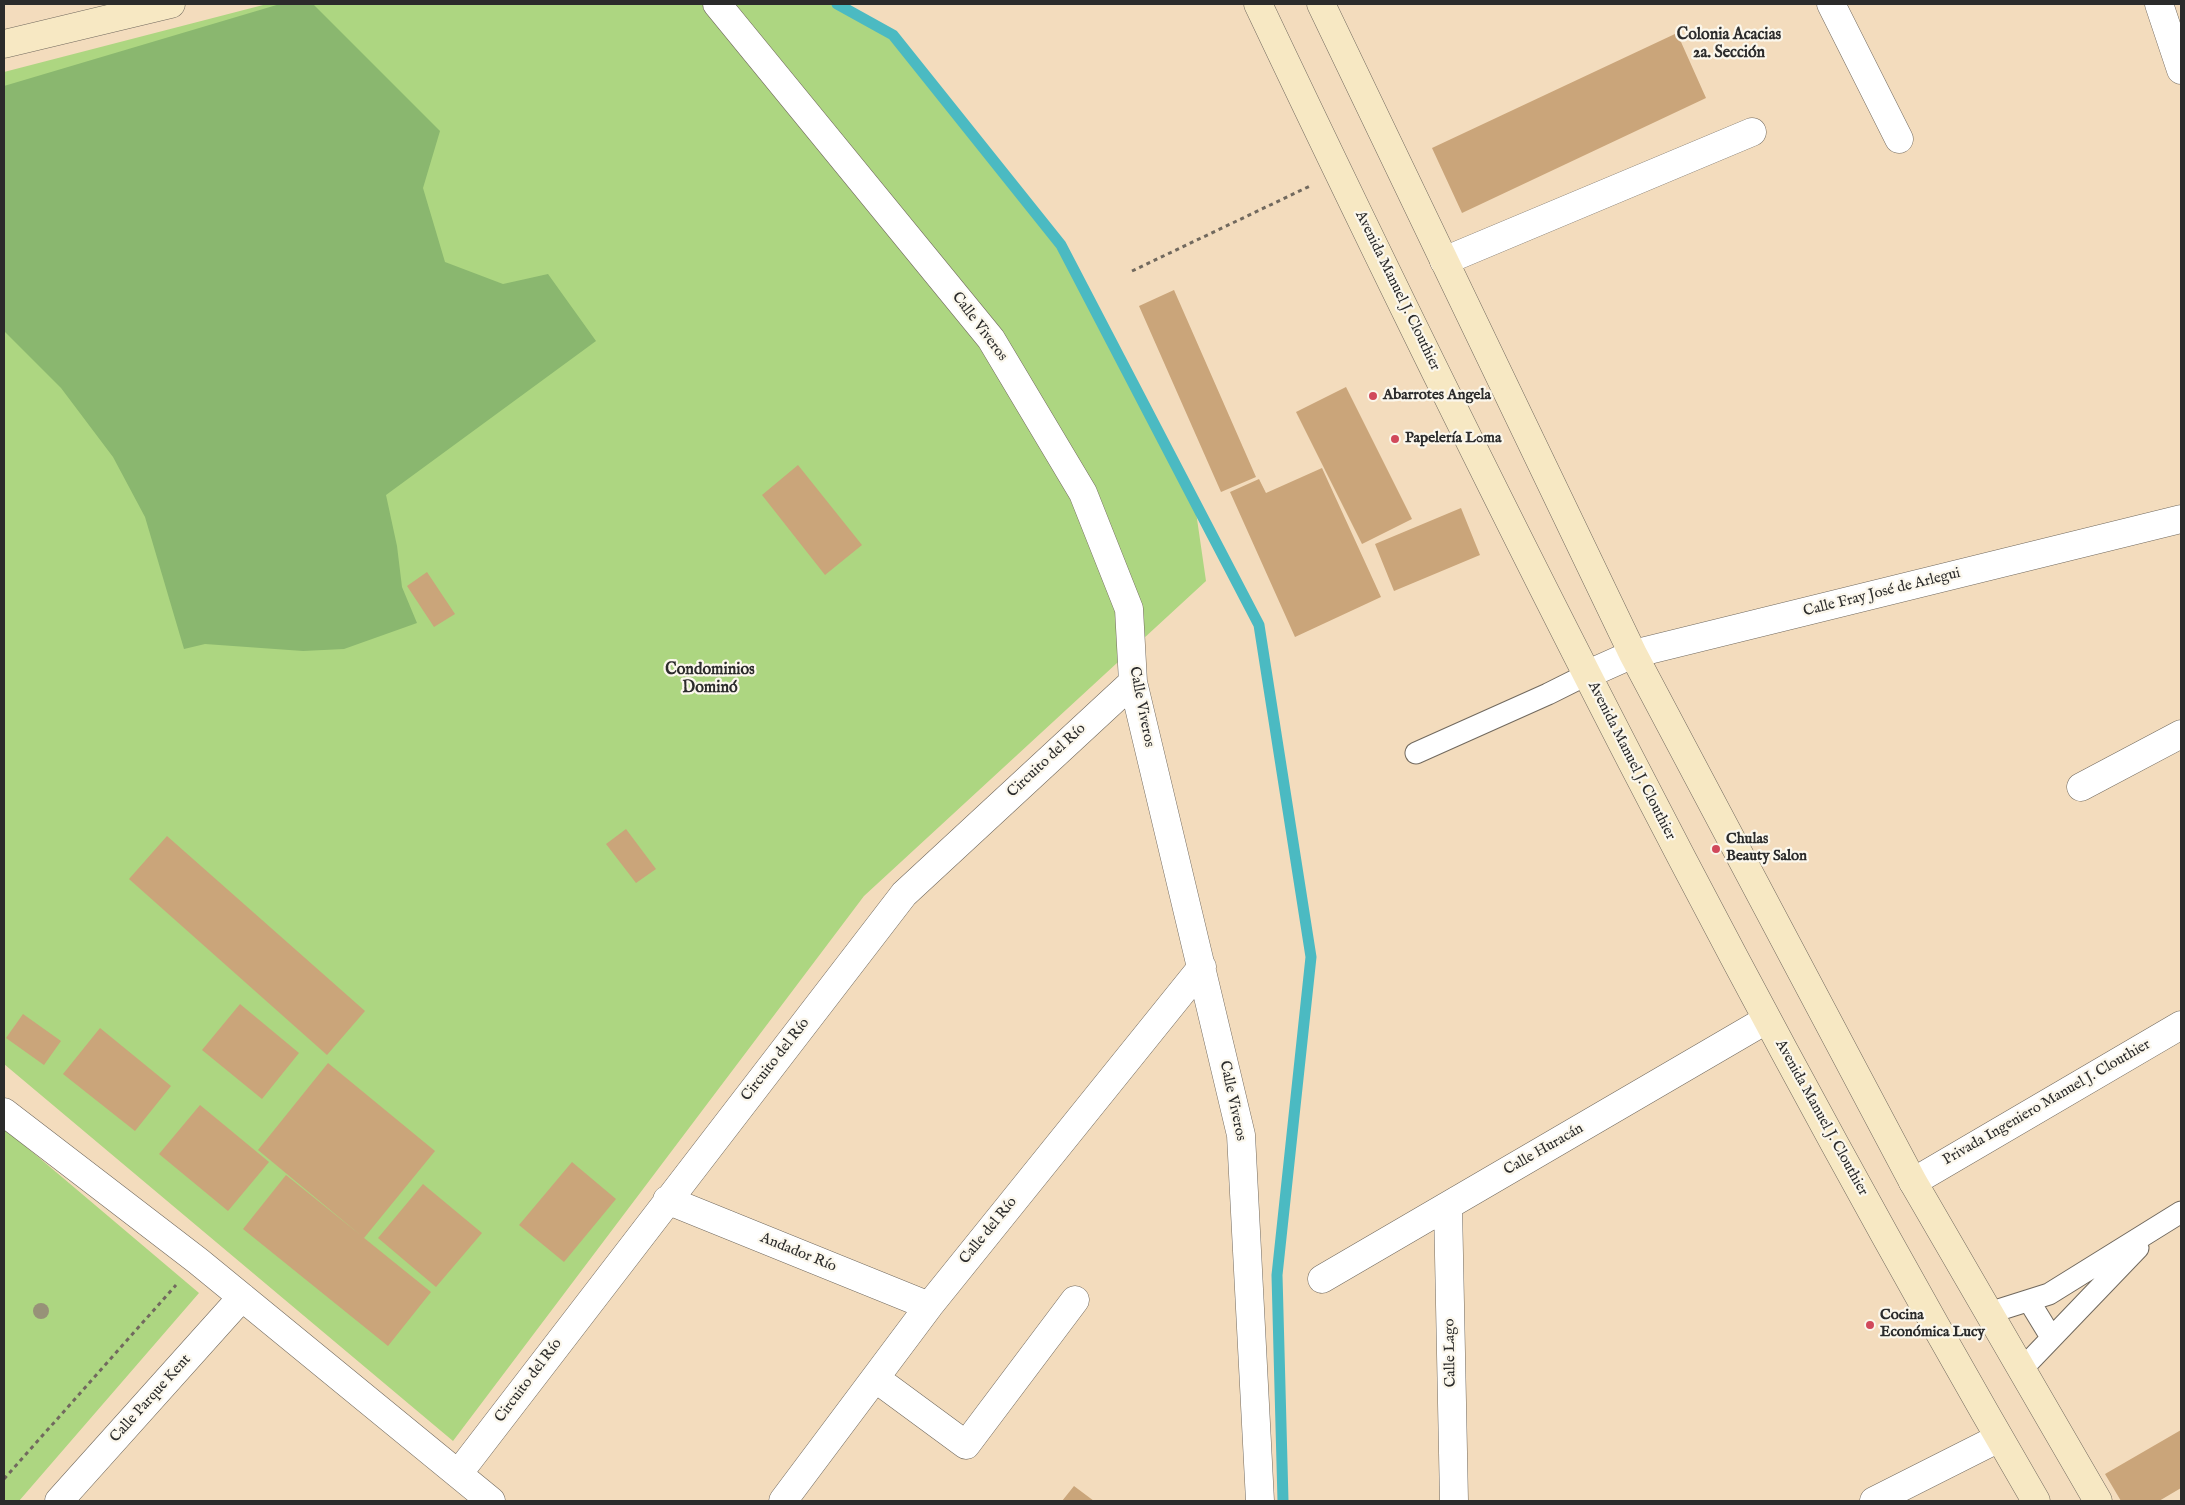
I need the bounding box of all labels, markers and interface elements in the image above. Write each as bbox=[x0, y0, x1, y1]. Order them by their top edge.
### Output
district label: Colonia Acacias 2a. Sección bbox=[1677, 26, 1781, 64]
street label: Avenida Manuel J. Clouthier bbox=[1350, 208, 1444, 374]
street label: Calle Viveros bbox=[947, 289, 1011, 365]
place label: Abarrotes Angela bbox=[1383, 387, 1491, 405]
marker: Abarrotes Angela bbox=[1367, 390, 1379, 402]
place label: Papelería L0ma bbox=[1405, 430, 1501, 448]
marker: Papelería L0ma bbox=[1389, 433, 1401, 445]
street label: Calle Fray José de Arlegui bbox=[1802, 565, 1962, 621]
district label: Condominios Dominó bbox=[665, 661, 755, 699]
street label: Calle Viveros bbox=[1124, 665, 1158, 749]
street label: Avenida Manuel J. Clouthier bbox=[1583, 679, 1679, 843]
street label: Circuito del Río bbox=[1004, 720, 1090, 802]
place label: Chulas Beauty Salon bbox=[1726, 831, 1807, 866]
marker: Chulas Beauty Salon bbox=[1710, 843, 1722, 855]
street label: Circuito del Río bbox=[738, 1015, 814, 1105]
street label: Privada Ingeniero Manuel J. Clouthier bbox=[1940, 1036, 2154, 1170]
street label: Avenida Manuel J. Clouthier bbox=[1771, 1037, 1871, 1199]
street label: Calle Viveros bbox=[1215, 1059, 1249, 1143]
street label: Calle Huracán bbox=[1501, 1120, 1587, 1180]
street label: Calle del Río bbox=[956, 1194, 1022, 1268]
street label: Andador Río bbox=[757, 1230, 839, 1276]
place label: Cocina Económica Lucy bbox=[1880, 1307, 1985, 1342]
street label: Calle Lago bbox=[1441, 1318, 1461, 1388]
marker: Cocina Económica Lucy bbox=[1864, 1319, 1876, 1331]
street label: Circuito del Río bbox=[492, 1335, 566, 1427]
street label: Calle Parque Kent bbox=[107, 1351, 195, 1447]

